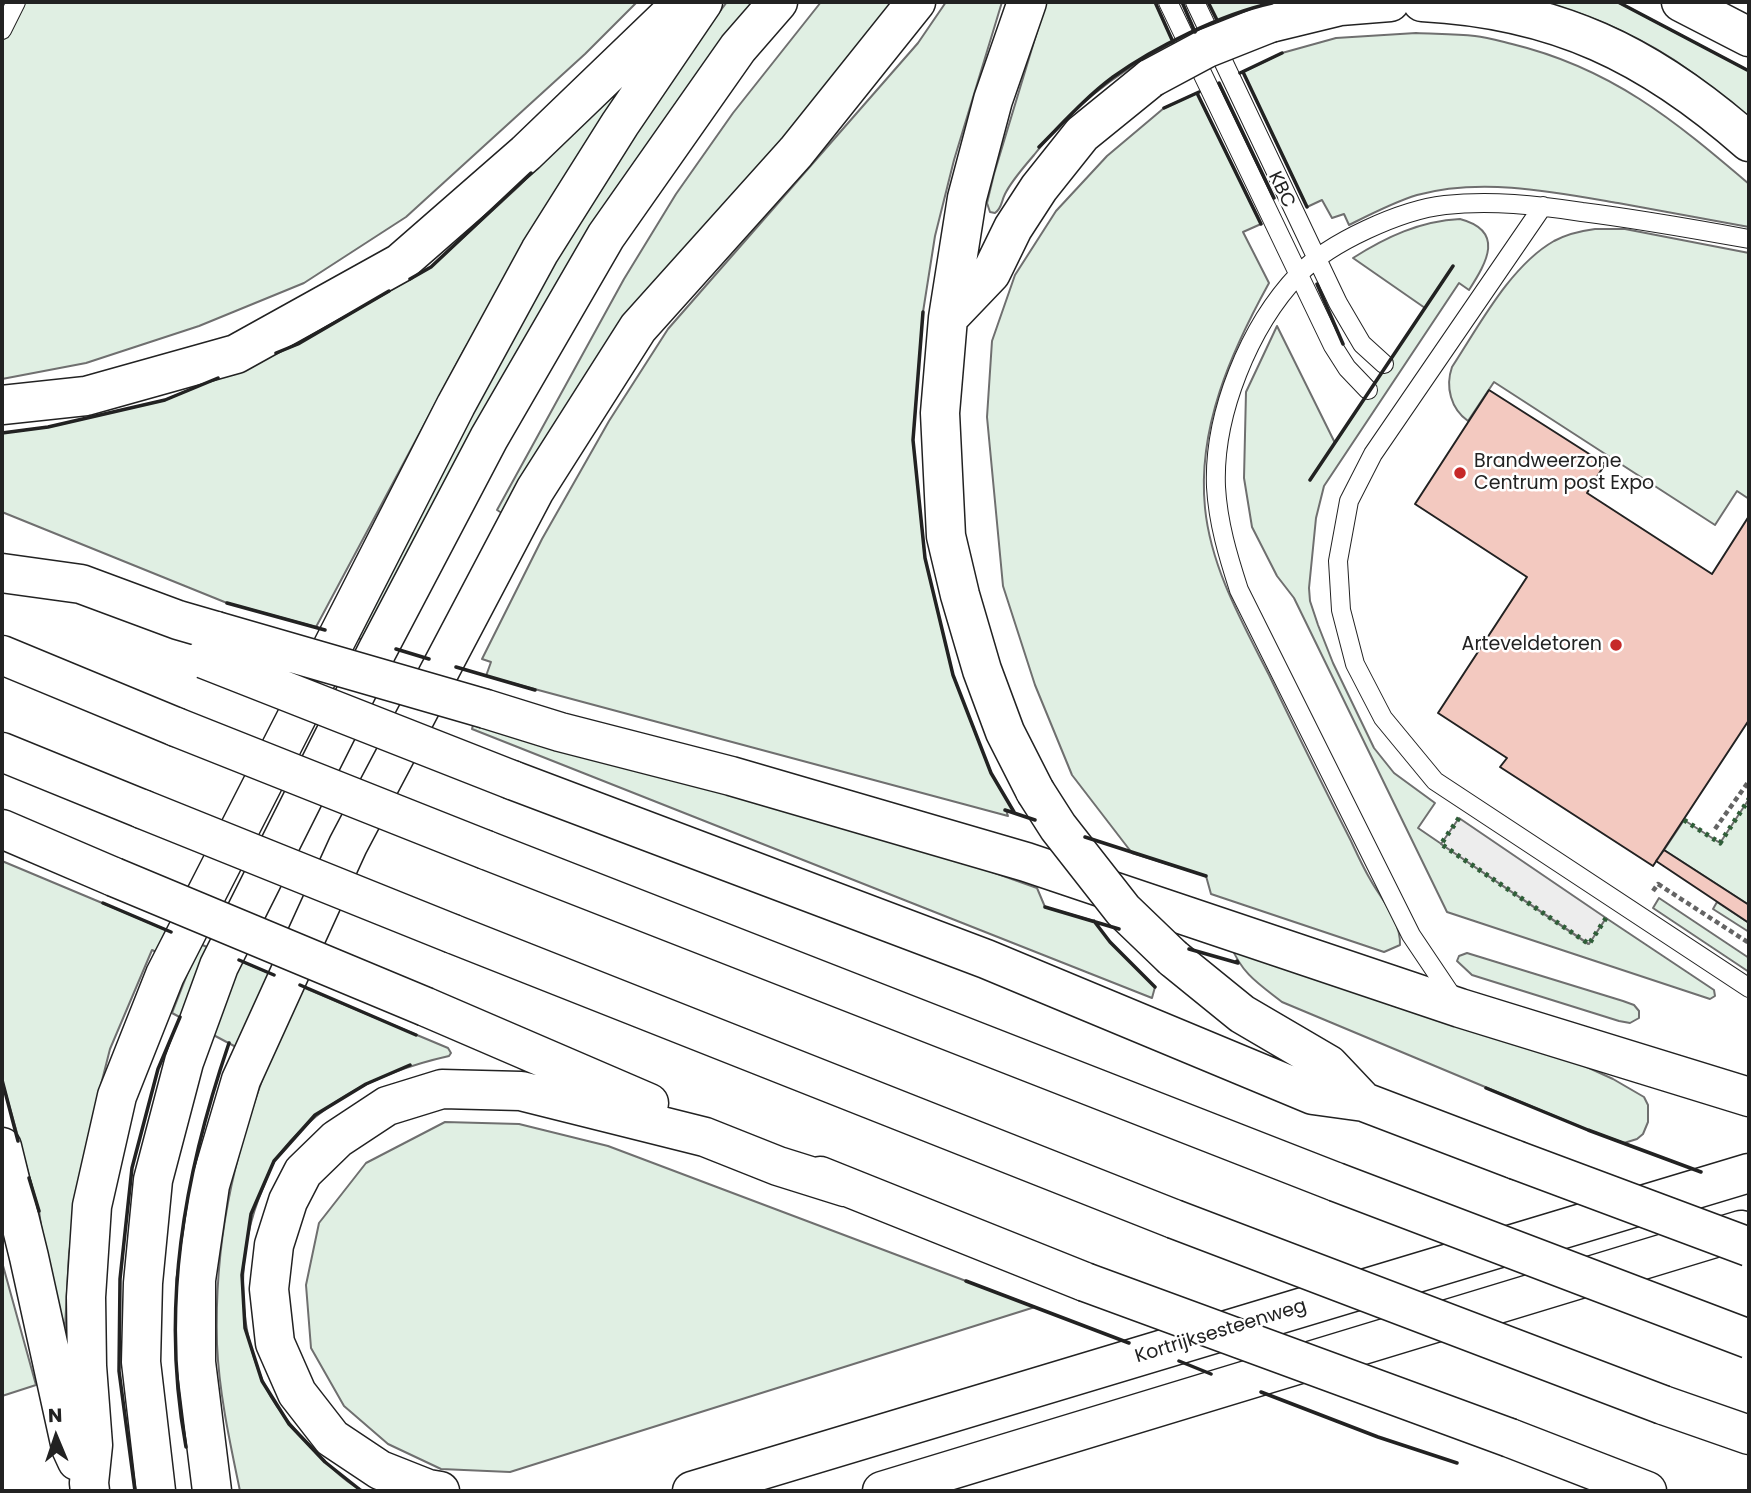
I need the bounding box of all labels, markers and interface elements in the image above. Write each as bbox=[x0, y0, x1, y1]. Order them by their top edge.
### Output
street label: KBC bbox=[1262, 168, 1300, 212]
place label: Brandweerzone Centrum post Expo bbox=[1474, 451, 1654, 495]
marker: Brandweerzone Centrum post Expo bbox=[1452, 465, 1468, 481]
place label: Arteveldetoren bbox=[1462, 634, 1602, 656]
marker: Arteveldetoren bbox=[1608, 637, 1624, 653]
street label: Kortrijksesteenweg bbox=[1132, 1295, 1310, 1369]
north arrow bbox=[21, 1402, 91, 1472]
text: N bbox=[48, 1402, 63, 1429]

